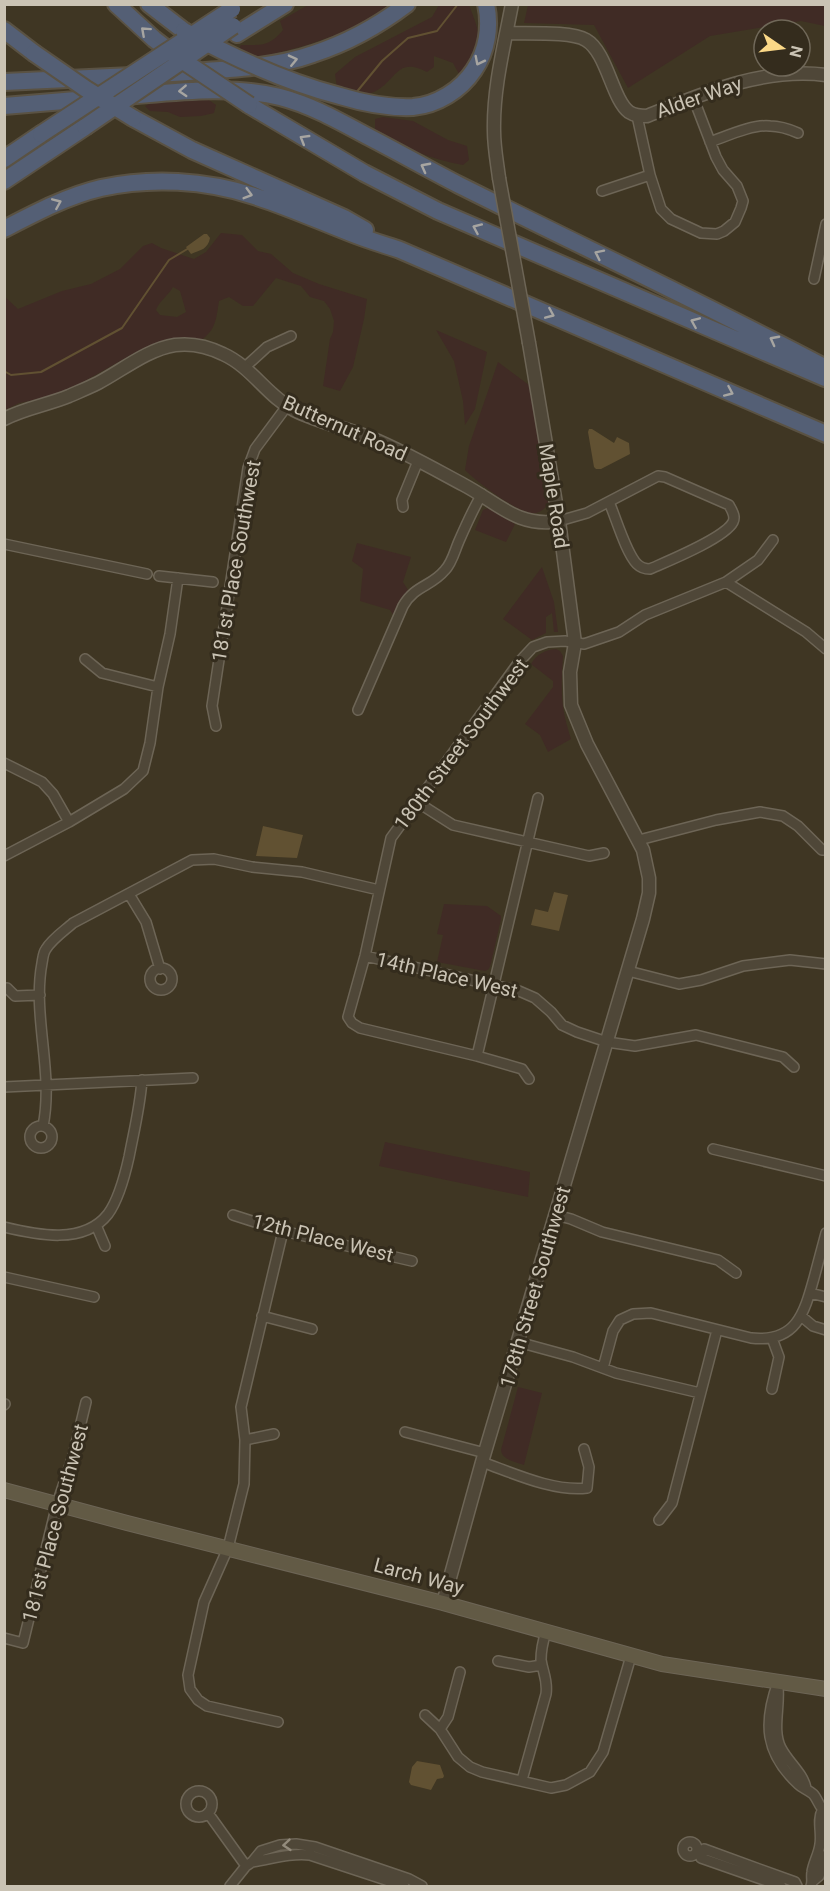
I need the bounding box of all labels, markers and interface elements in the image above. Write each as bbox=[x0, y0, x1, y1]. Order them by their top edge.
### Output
north arrow bbox=[752, 18, 812, 78]
one-way arrow bbox=[141, 27, 152, 38]
text: N bbox=[785, 44, 807, 59]
one-way arrow bbox=[288, 54, 298, 67]
one-way arrow bbox=[475, 55, 486, 65]
street label: Alder Way bbox=[653, 71, 746, 123]
one-way arrow bbox=[179, 85, 188, 98]
one-way arrow bbox=[300, 134, 310, 146]
one-way arrow bbox=[420, 163, 431, 174]
one-way arrow bbox=[242, 187, 253, 199]
one-way arrow bbox=[51, 199, 62, 211]
one-way arrow bbox=[472, 223, 483, 235]
one-way arrow bbox=[594, 250, 605, 262]
one-way arrow bbox=[544, 307, 555, 319]
one-way arrow bbox=[690, 317, 701, 329]
one-way arrow bbox=[770, 336, 780, 347]
one-way arrow bbox=[723, 384, 734, 396]
street label: Butternut Road bbox=[279, 390, 411, 466]
street label: Maple Road bbox=[534, 442, 574, 550]
street label: 181st Place Southwest bbox=[206, 458, 266, 664]
street label: 180th Street Southwest bbox=[389, 654, 533, 834]
street label: 14th Place West bbox=[374, 947, 520, 1003]
street label: 178th Street Southwest bbox=[495, 1184, 575, 1390]
street label: 12th Place West bbox=[250, 1209, 396, 1267]
street label: 181st Place Southwest bbox=[17, 1421, 93, 1625]
street label: Larch Way bbox=[371, 1552, 467, 1600]
one-way arrow bbox=[283, 1838, 292, 1851]

